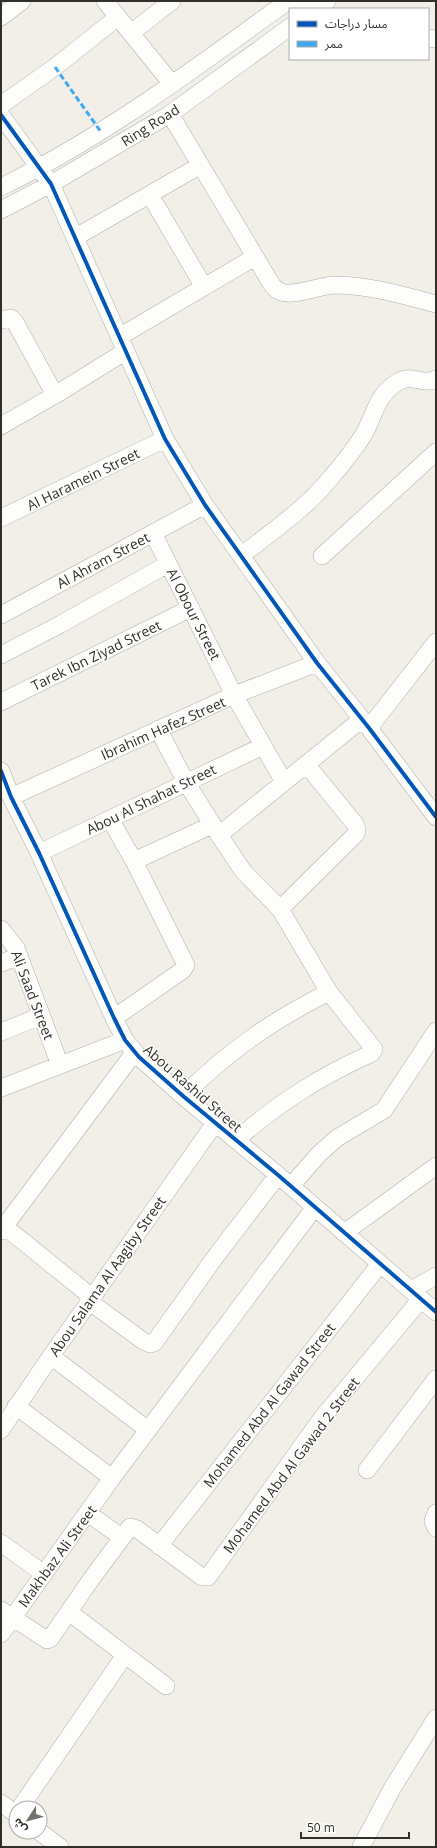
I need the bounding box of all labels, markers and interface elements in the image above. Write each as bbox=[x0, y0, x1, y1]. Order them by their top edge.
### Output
legend bbox=[289, 8, 429, 60]
text: مسار دراجات bbox=[325, 15, 388, 32]
text: ممر bbox=[324, 35, 343, 52]
street label: Ring Road bbox=[117, 100, 183, 150]
street label: Al Haramein Street bbox=[23, 443, 143, 515]
street label: Al Ahram Street bbox=[53, 528, 153, 592]
street label: Al Obour Street bbox=[163, 565, 225, 663]
street label: Tarek Ibn Ziyad Street bbox=[28, 615, 164, 695]
street label: Ibrahim Hafez Street bbox=[98, 692, 228, 764]
street label: Abou Al Shahat Street bbox=[83, 759, 219, 839]
street label: Ali Saad Street bbox=[7, 948, 59, 1042]
street label: Abou Rashid Street bbox=[140, 1040, 246, 1136]
street label: Abou Salama Al Aagiby Street bbox=[44, 1192, 170, 1360]
street label: Mohamed Abd Al Gawad Street bbox=[199, 1319, 339, 1491]
street label: Mohamed Abd Al Gawad 2 Street bbox=[219, 1373, 363, 1557]
street label: Makhbaz Ali Street bbox=[14, 1501, 100, 1611]
north arrow bbox=[8, 1800, 48, 1840]
scale bar bbox=[301, 1814, 409, 1840]
text: ش bbox=[9, 1816, 30, 1837]
text: 50 m bbox=[307, 1819, 335, 1836]

